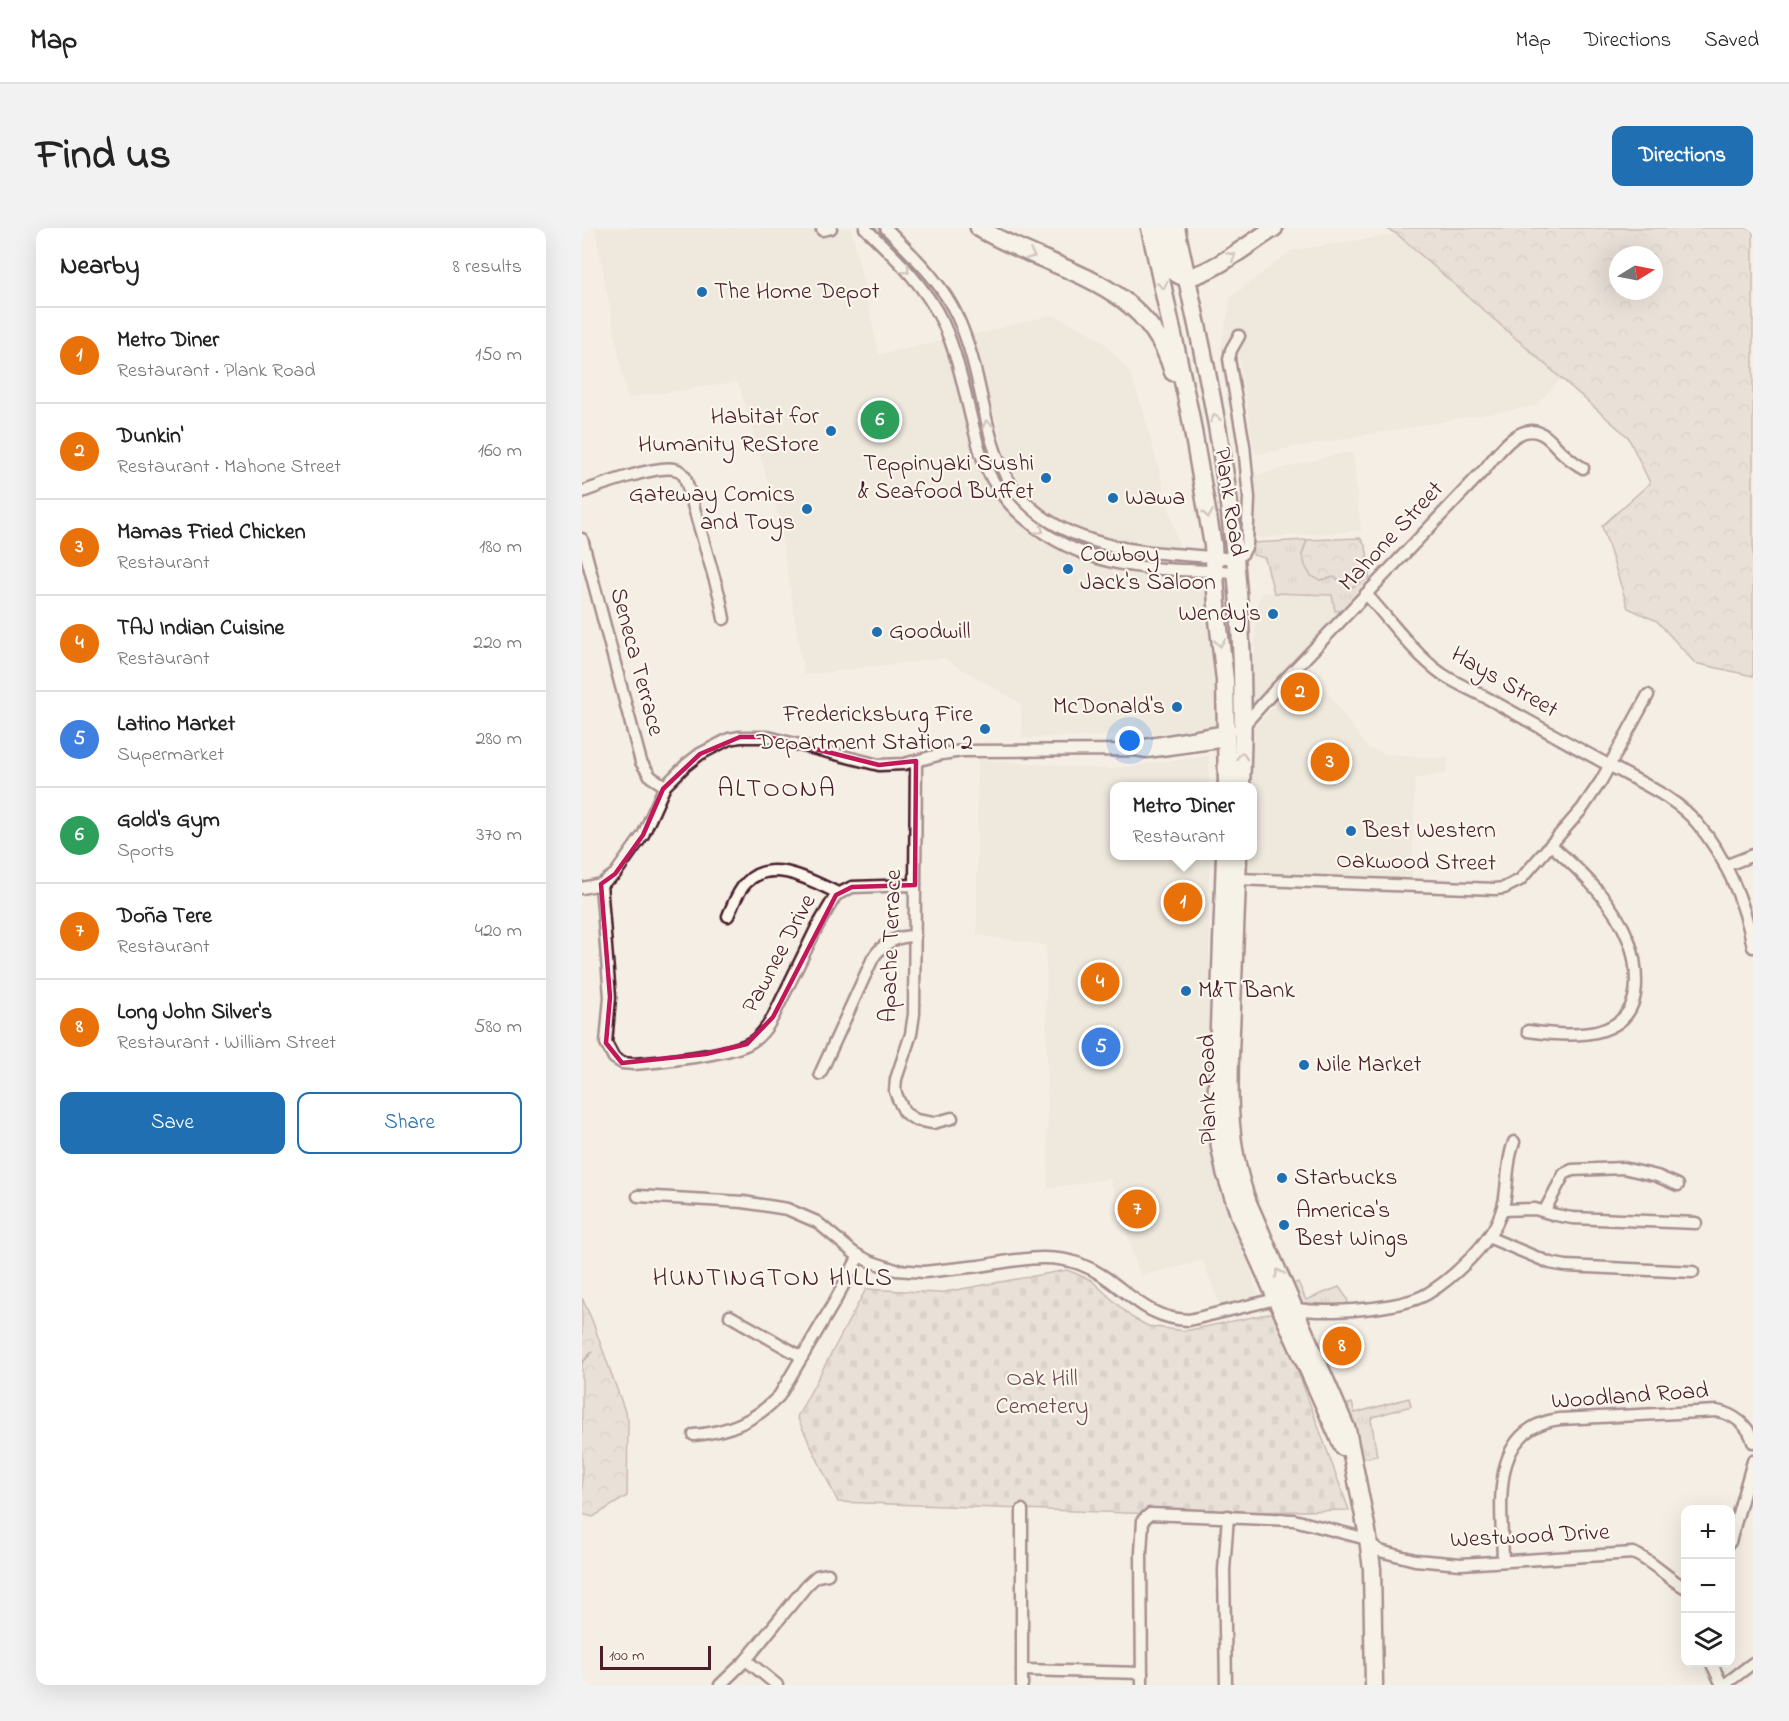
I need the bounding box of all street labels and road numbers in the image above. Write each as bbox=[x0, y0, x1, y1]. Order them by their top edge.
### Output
street label: Plank Road bbox=[1203, 445, 1255, 560]
street label: Mahone Street bbox=[1331, 474, 1453, 600]
street label: Seneca Terrace bbox=[599, 584, 673, 740]
street label: Hays Street bbox=[1443, 638, 1564, 729]
street label: Oakwood Street bbox=[1336, 844, 1496, 882]
street label: Apache Terrace bbox=[872, 869, 912, 1023]
street label: Pawnee Drive bbox=[734, 888, 826, 1020]
street label: Plank Road bbox=[1191, 1033, 1227, 1144]
street label: Woodland Road bbox=[1550, 1374, 1710, 1420]
street label: Westwood Drive bbox=[1449, 1515, 1611, 1559]

